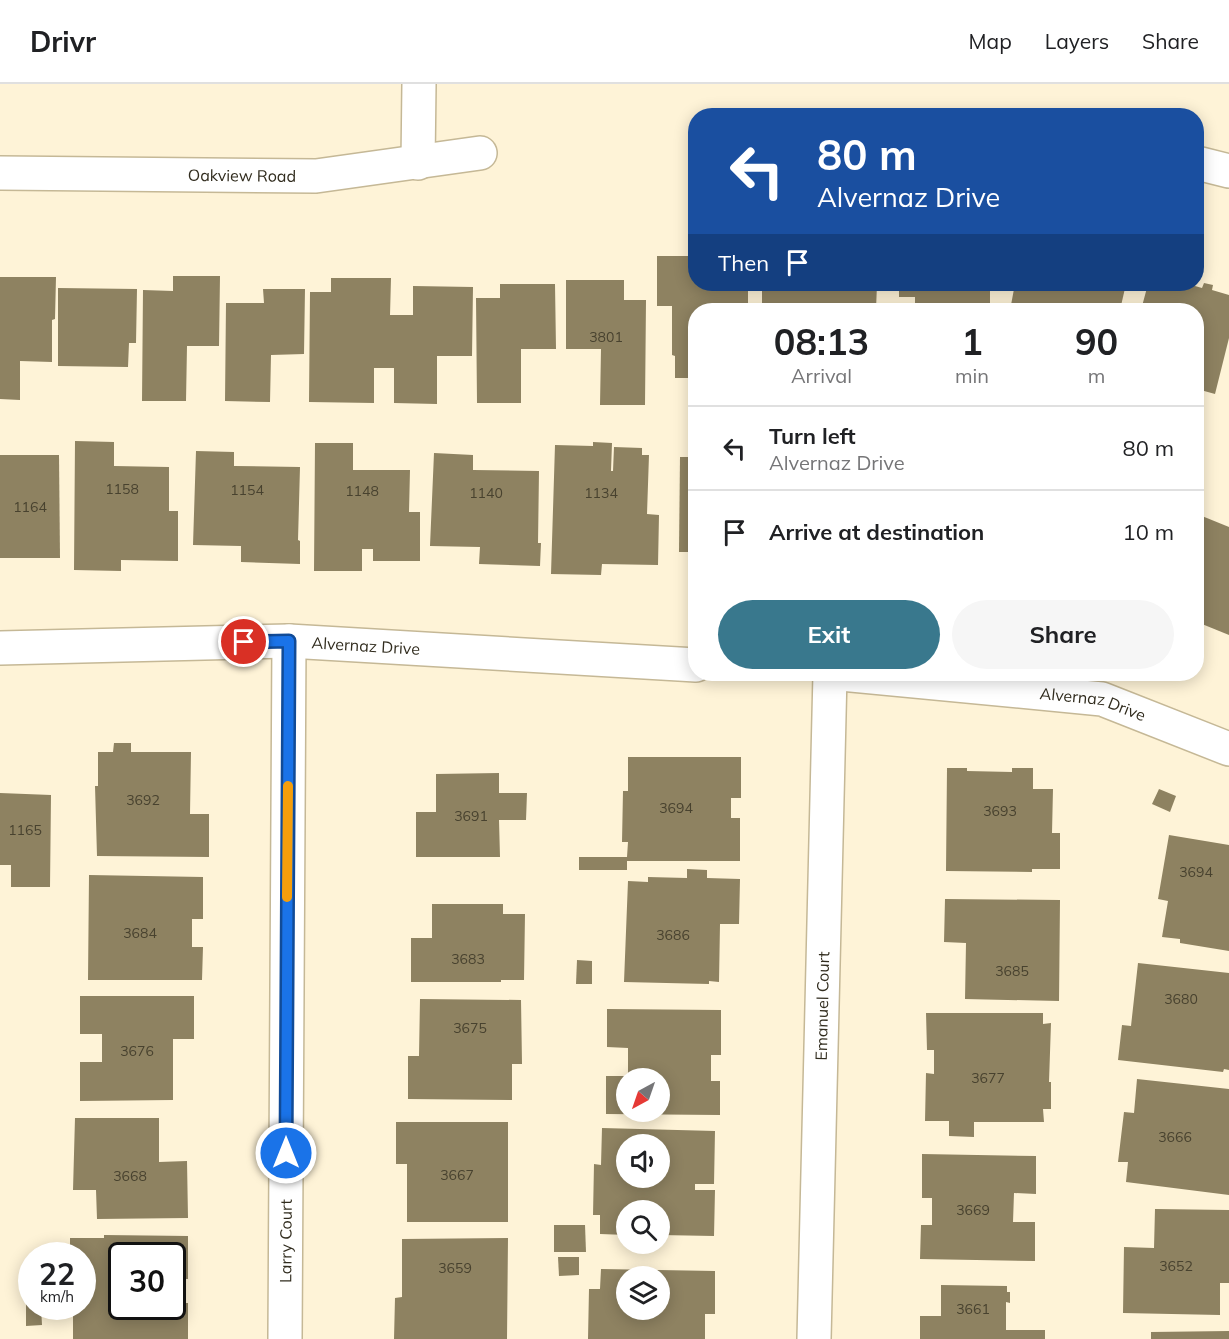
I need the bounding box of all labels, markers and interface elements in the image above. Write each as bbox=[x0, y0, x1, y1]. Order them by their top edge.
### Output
text: Drivr bbox=[30, 24, 96, 59]
text: Map bbox=[969, 28, 1012, 54]
text: Layers bbox=[1045, 28, 1109, 54]
text: Share bbox=[1142, 28, 1199, 54]
text: 80 m bbox=[817, 128, 917, 181]
icon: left bbox=[718, 132, 796, 210]
street label: Oakview Road bbox=[188, 165, 296, 186]
text: Alvernaz Drive bbox=[817, 180, 1000, 214]
icon: arrive bbox=[781, 246, 814, 279]
text: Then bbox=[718, 249, 769, 277]
text: 08:13 bbox=[774, 319, 869, 364]
text: 1 bbox=[961, 319, 983, 364]
text: 90 bbox=[1075, 319, 1118, 364]
house number: 3801 bbox=[589, 328, 623, 346]
text: Arrival bbox=[791, 363, 852, 388]
text: min bbox=[955, 363, 989, 388]
text: m bbox=[1088, 363, 1105, 388]
text: Turn left bbox=[769, 422, 856, 450]
icon: left bbox=[718, 432, 751, 465]
text: 80 m bbox=[1123, 434, 1174, 462]
text: Alvernaz Drive bbox=[769, 450, 905, 475]
house number: 1158 bbox=[105, 480, 139, 498]
house number: 1154 bbox=[230, 481, 264, 499]
house number: 1148 bbox=[345, 482, 379, 500]
house number: 1140 bbox=[469, 484, 503, 502]
house number: 1134 bbox=[584, 484, 618, 502]
house number: 1164 bbox=[13, 498, 47, 516]
icon: arrive bbox=[718, 516, 751, 549]
text: Arrive at destination bbox=[769, 518, 984, 546]
text: 10 m bbox=[1123, 518, 1174, 546]
button: Exit bbox=[718, 600, 940, 669]
button: Share bbox=[952, 600, 1174, 669]
pin bbox=[218, 616, 269, 667]
icon: arrive bbox=[227, 625, 260, 658]
street label: Alvernaz Drive bbox=[311, 632, 421, 659]
street label: Alvernaz Drive bbox=[1039, 683, 1149, 725]
house number: 3692 bbox=[126, 791, 160, 809]
house number: 3694 bbox=[659, 799, 693, 817]
house number: 3693 bbox=[983, 802, 1017, 820]
house number: 3691 bbox=[454, 807, 488, 825]
house number: 1165 bbox=[8, 821, 42, 839]
house number: 3694 bbox=[1179, 863, 1213, 881]
house number: 3684 bbox=[123, 924, 157, 942]
house number: 3686 bbox=[656, 926, 690, 944]
house number: 3683 bbox=[451, 950, 485, 968]
street label: Emanuel Court bbox=[811, 951, 833, 1061]
house number: 3685 bbox=[995, 962, 1029, 980]
house number: 3680 bbox=[1164, 990, 1198, 1008]
house number: 3675 bbox=[453, 1019, 487, 1037]
house number: 3676 bbox=[120, 1042, 154, 1060]
north arrow bbox=[616, 1068, 670, 1122]
map controls bbox=[616, 1068, 670, 1320]
house number: 3677 bbox=[971, 1069, 1005, 1087]
position arrow bbox=[254, 1121, 318, 1185]
house number: 3666 bbox=[1158, 1128, 1192, 1146]
button: sound bbox=[616, 1134, 670, 1188]
house number: 3667 bbox=[440, 1166, 474, 1184]
house number: 3668 bbox=[113, 1167, 147, 1185]
street label: Larry Court bbox=[275, 1199, 296, 1283]
button: search bbox=[616, 1200, 670, 1254]
house number: 3669 bbox=[956, 1201, 990, 1219]
speed limit sign: 30 bbox=[108, 1242, 186, 1320]
text: 22 bbox=[39, 1255, 75, 1293]
house number: 3652 bbox=[1159, 1257, 1193, 1275]
house number: 3659 bbox=[438, 1259, 472, 1277]
button: layers bbox=[616, 1266, 670, 1320]
text: km/h bbox=[40, 1287, 74, 1306]
house number: 3661 bbox=[956, 1300, 990, 1318]

